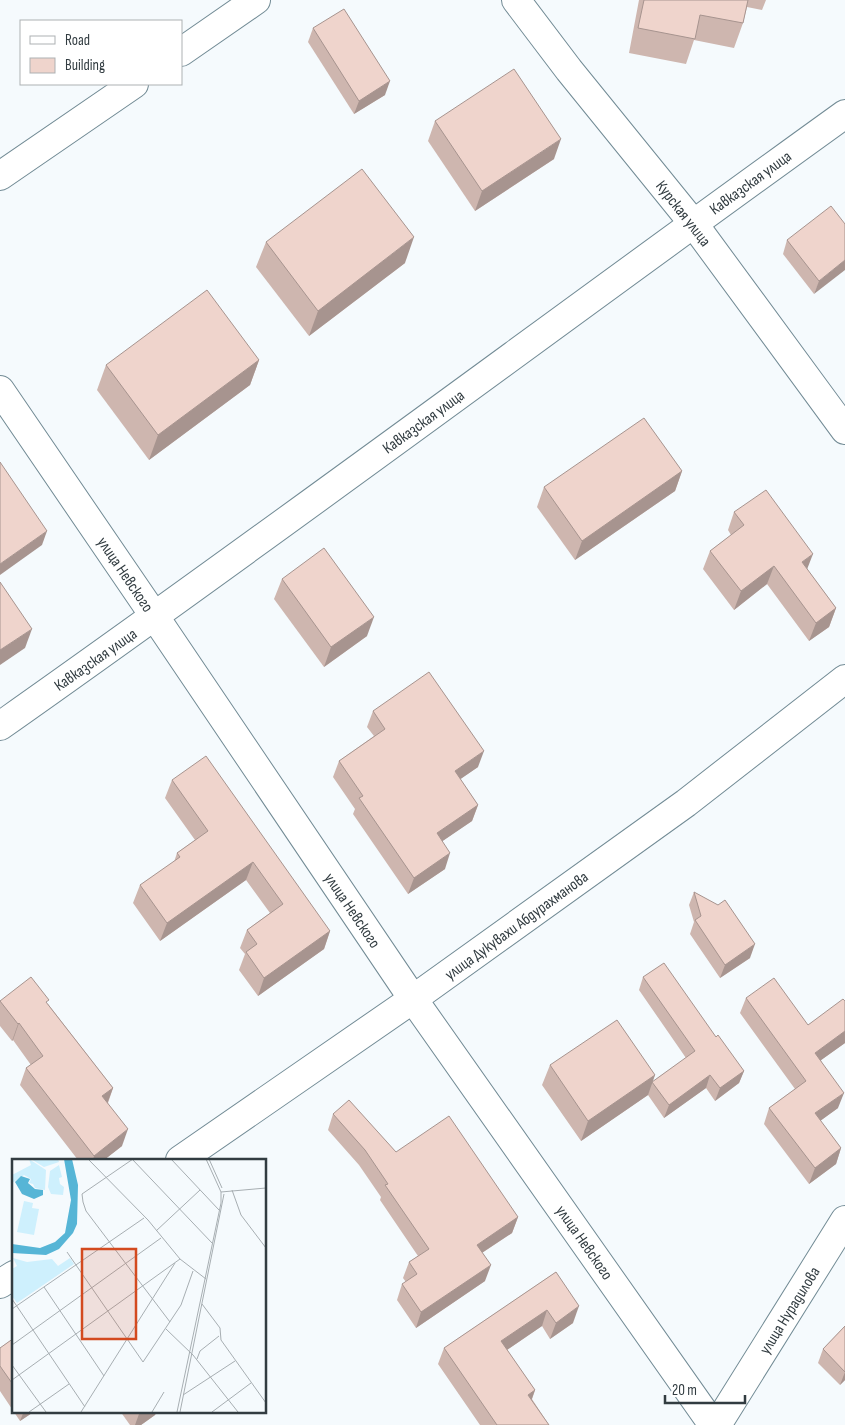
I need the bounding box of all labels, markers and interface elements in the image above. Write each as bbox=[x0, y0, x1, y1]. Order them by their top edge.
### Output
legend bbox=[20, 20, 182, 85]
text: Road bbox=[65, 31, 90, 50]
text: Building bbox=[65, 56, 105, 75]
street label: Кавказская улица bbox=[706, 147, 795, 219]
street label: Курская улица bbox=[651, 177, 714, 251]
street label: Кавказская улица bbox=[379, 386, 468, 458]
street label: улица Невского bbox=[93, 534, 157, 616]
street label: Кавказская улица bbox=[51, 625, 141, 696]
street label: улица Дукувахи Абдурахманова bbox=[441, 868, 592, 985]
street label: улица Невского bbox=[320, 870, 384, 952]
inset map bbox=[12, 1159, 266, 1412]
street label: улица Невского bbox=[551, 1202, 616, 1284]
street label: улица Нурадилова bbox=[756, 1264, 825, 1358]
scale bar bbox=[665, 1372, 745, 1404]
text: 20 m bbox=[672, 1381, 697, 1400]

